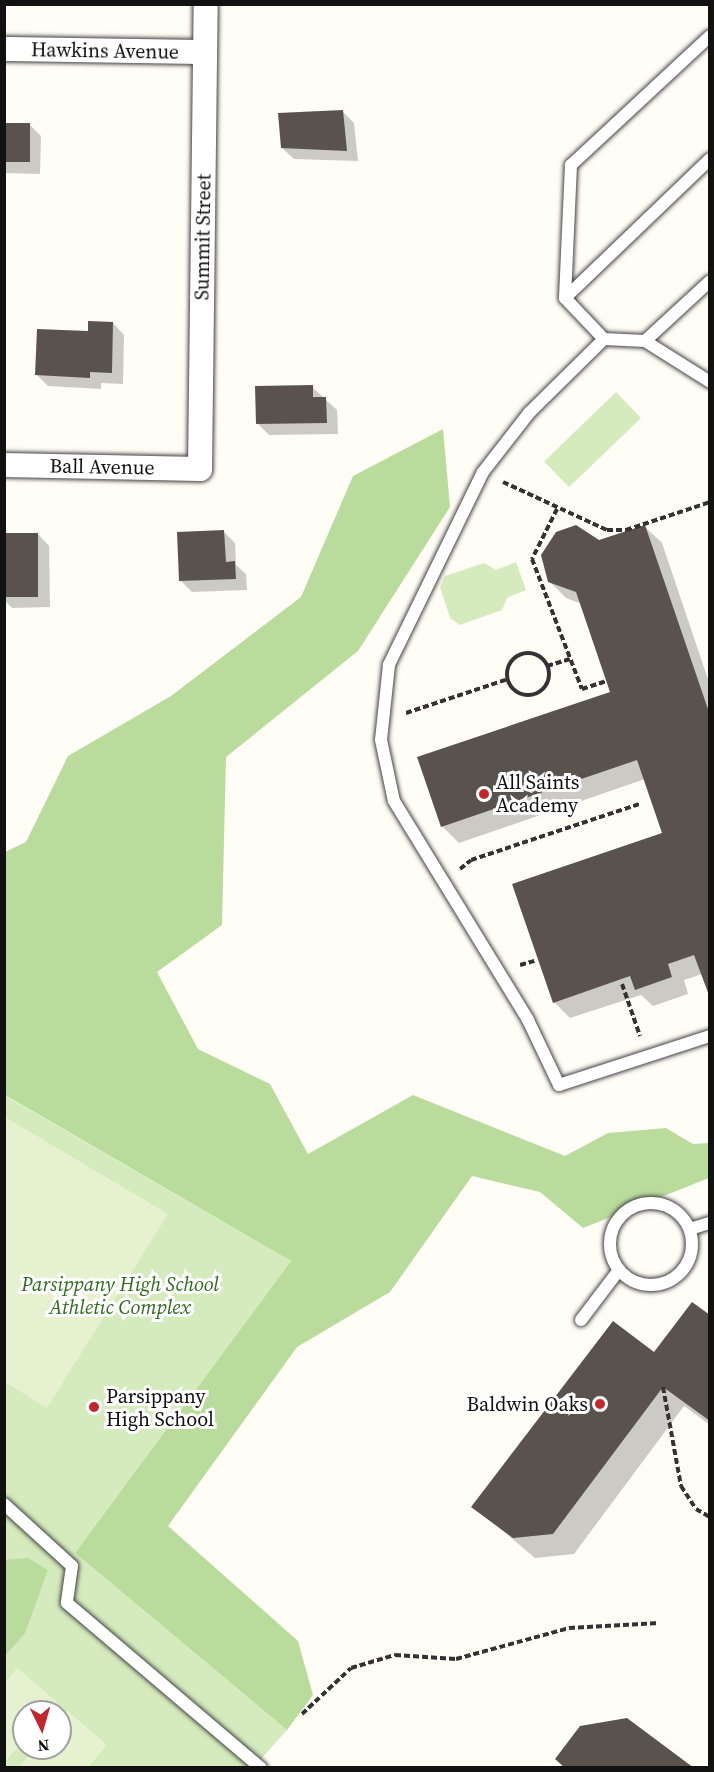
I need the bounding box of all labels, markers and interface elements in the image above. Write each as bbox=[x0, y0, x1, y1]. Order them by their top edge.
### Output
street label: Hawkins Avenue bbox=[31, 38, 179, 64]
street label: Summit Street bbox=[190, 174, 216, 300]
street label: Ball Avenue bbox=[49, 454, 155, 480]
place label: All Saints Academy bbox=[496, 771, 579, 818]
marker: All Saints Academy bbox=[477, 787, 491, 801]
park label: Parsippany High School Athletic Complex bbox=[21, 1273, 219, 1320]
place label: Parsippany High School bbox=[106, 1384, 214, 1431]
place label: Baldwin Oaks bbox=[466, 1392, 588, 1416]
marker: Baldwin Oaks bbox=[593, 1397, 607, 1411]
marker: Parsippany High School bbox=[87, 1400, 101, 1414]
north arrow bbox=[12, 1700, 72, 1760]
text: N bbox=[37, 1734, 50, 1757]

